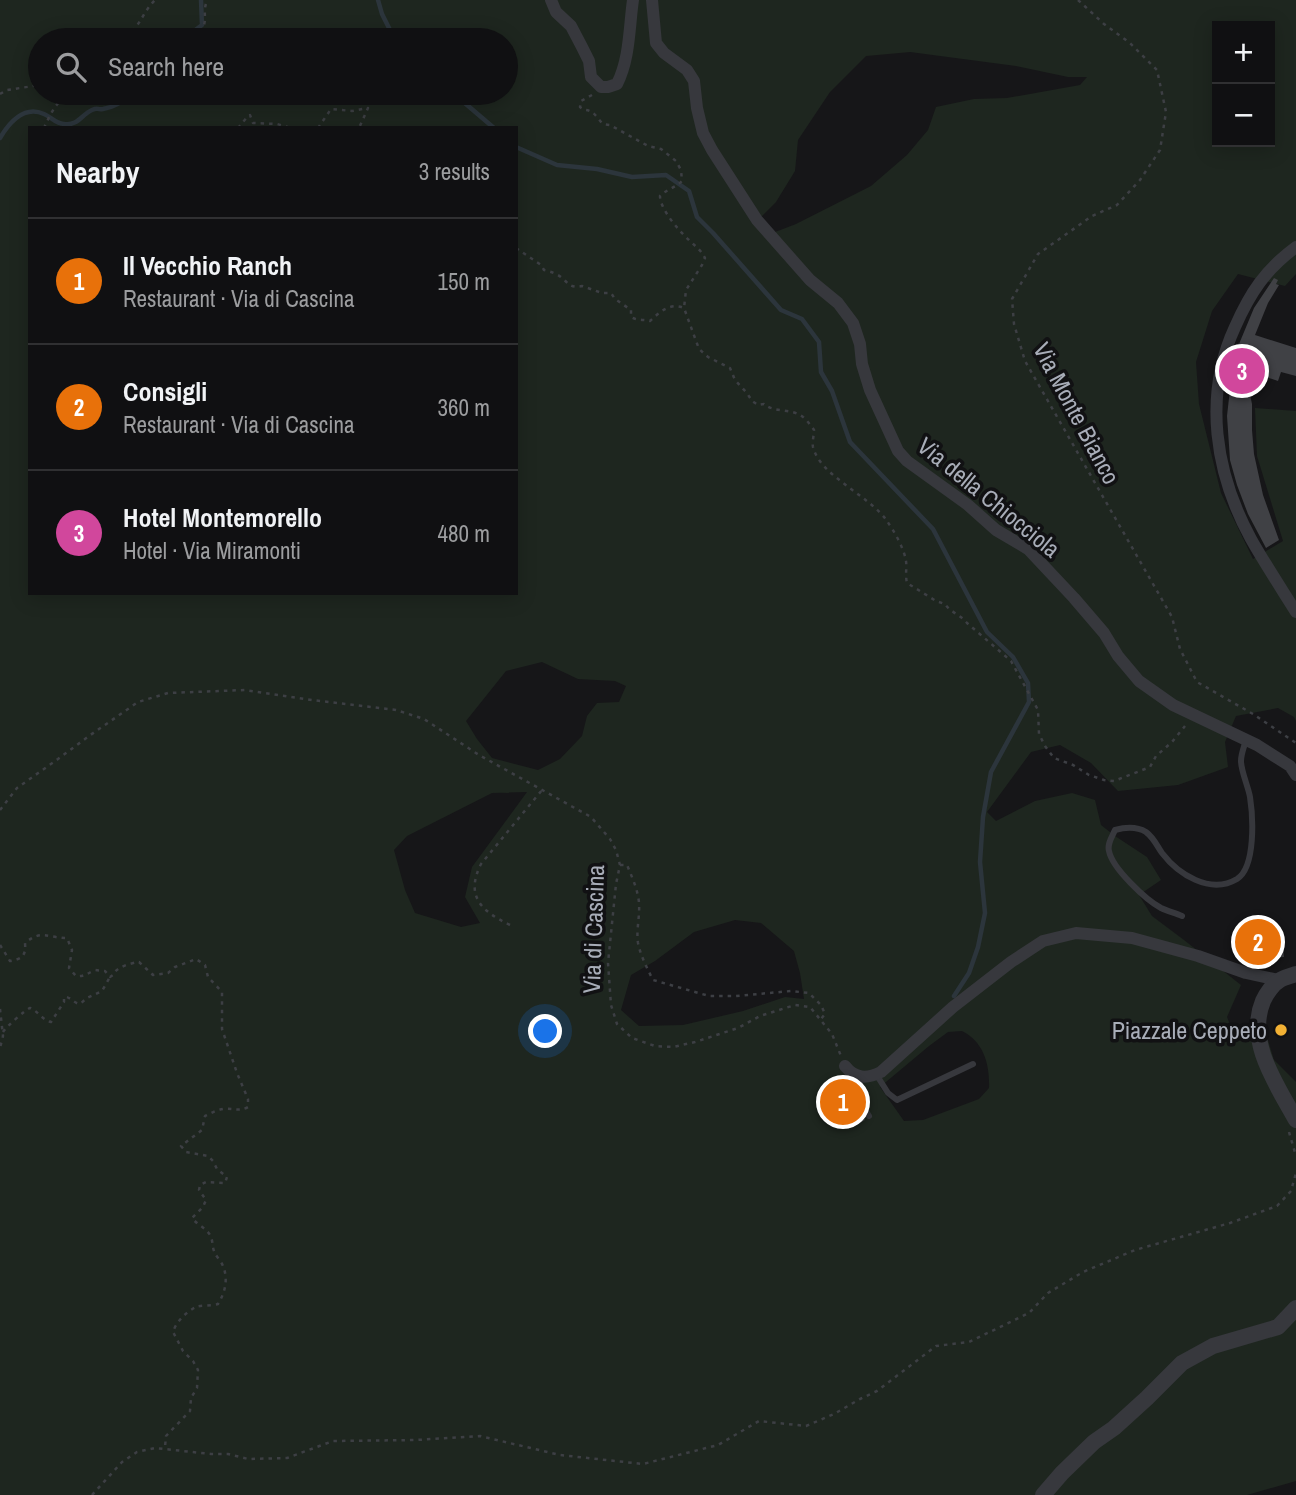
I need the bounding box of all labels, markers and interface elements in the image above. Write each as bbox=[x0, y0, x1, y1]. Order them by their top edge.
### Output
map controls bbox=[1212, 21, 1275, 147]
button: + bbox=[1212, 21, 1275, 84]
search box bbox=[28, 28, 518, 105]
icon: search bbox=[52, 48, 90, 86]
text: Search here bbox=[108, 49, 224, 84]
button: − bbox=[1212, 84, 1275, 147]
text: Nearby bbox=[56, 152, 139, 192]
text: 3 results bbox=[419, 156, 490, 187]
text: Il Vecchio Ranch bbox=[123, 248, 292, 283]
text: 1 bbox=[74, 266, 84, 297]
text: 150 m bbox=[438, 266, 490, 297]
text: Restaurant · Via di Cascina bbox=[123, 283, 354, 314]
street label: Via Monte Bianco bbox=[1026, 337, 1128, 489]
pin: 3 bbox=[1219, 345, 1265, 397]
text: Consigli bbox=[123, 374, 207, 409]
text: 2 bbox=[74, 392, 84, 423]
text: 360 m bbox=[438, 392, 490, 423]
text: Restaurant · Via di Cascina bbox=[123, 409, 354, 440]
street label: Via della Chiocciola bbox=[911, 430, 1067, 564]
text: Hotel Montemorello bbox=[123, 500, 322, 535]
text: 3 bbox=[74, 518, 84, 549]
text: 480 m bbox=[438, 518, 490, 549]
text: Hotel · Via Miramonti bbox=[123, 535, 301, 566]
street label: Via di Cascina bbox=[575, 864, 611, 994]
pin: 2 bbox=[1235, 916, 1281, 968]
your location bbox=[528, 1014, 562, 1048]
place label: Piazzale Ceppeto bbox=[1112, 1014, 1267, 1046]
marker: Piazzale Ceppeto bbox=[1273, 1022, 1289, 1038]
pin: 1 bbox=[820, 1076, 866, 1128]

